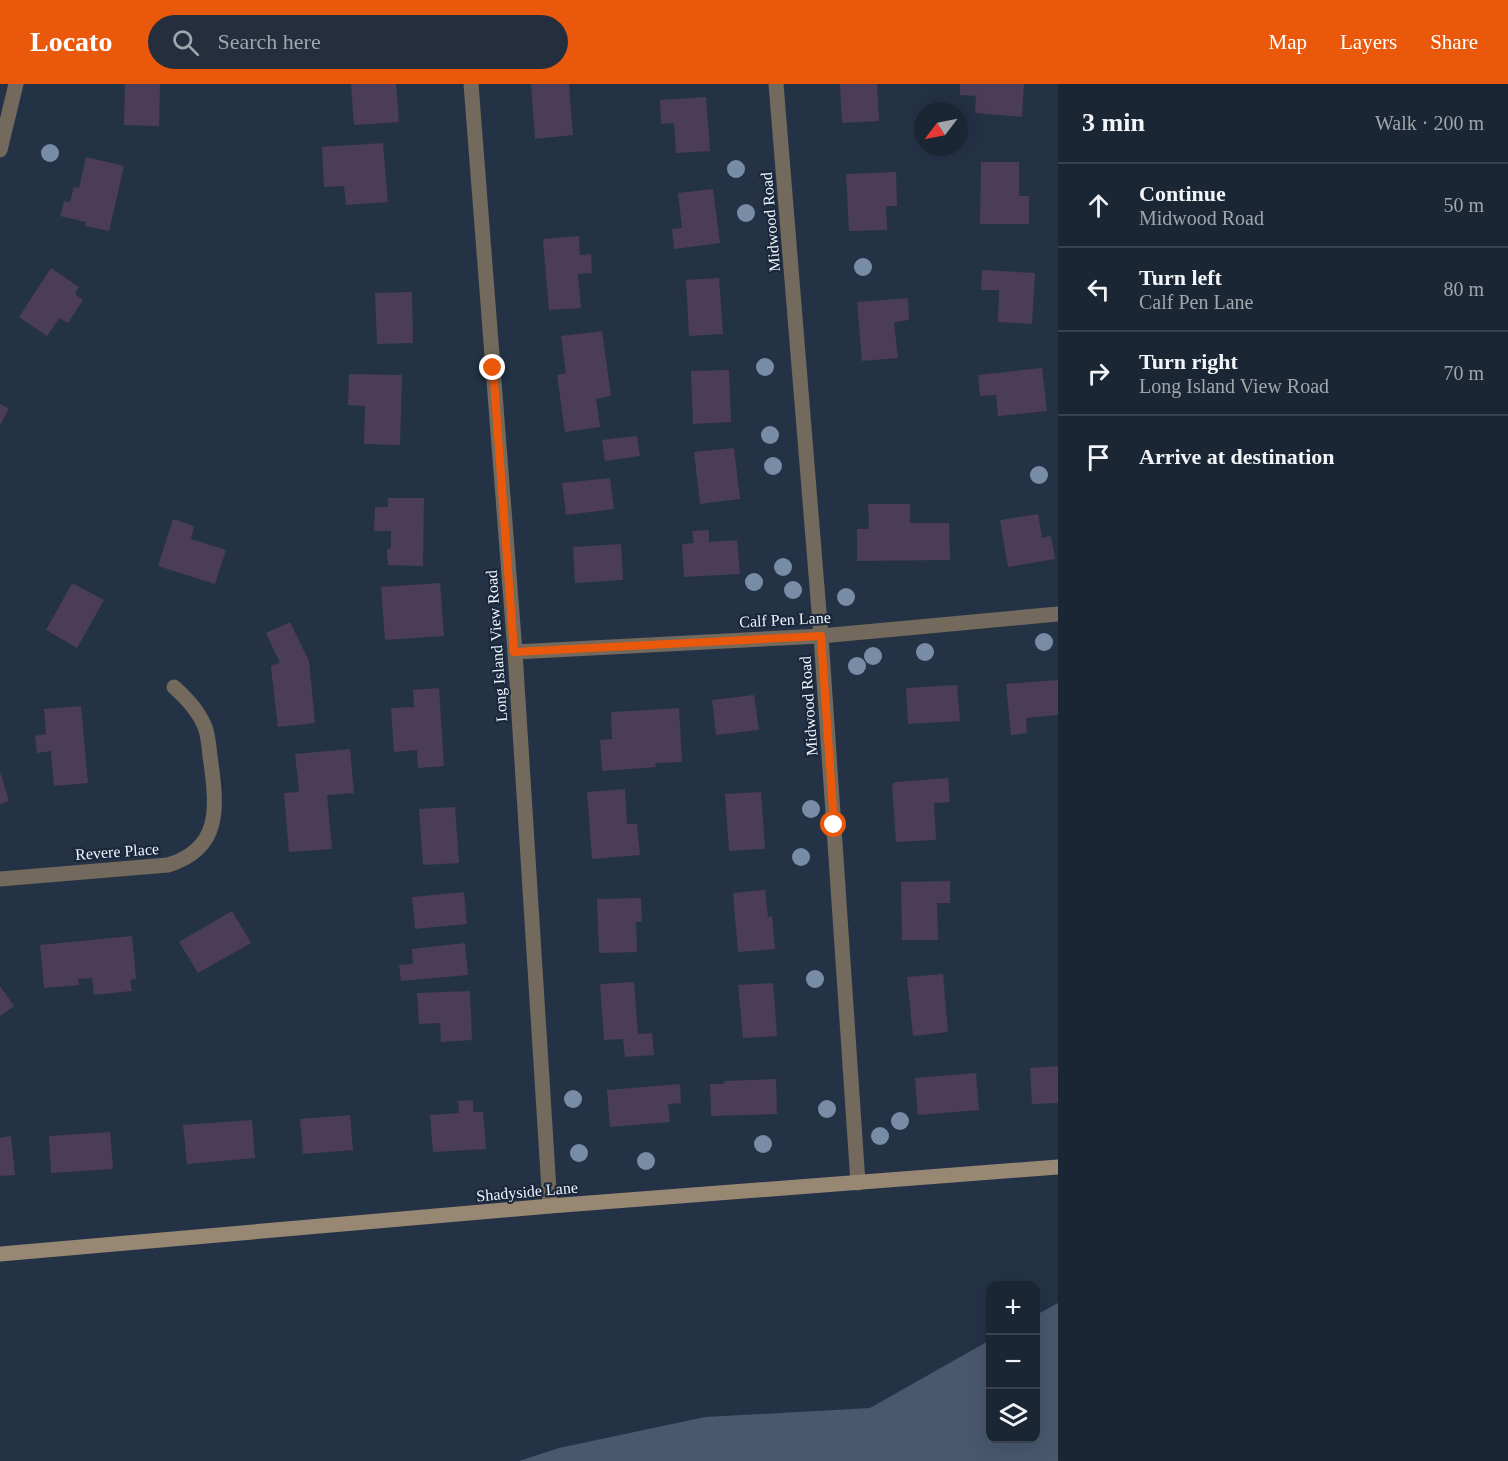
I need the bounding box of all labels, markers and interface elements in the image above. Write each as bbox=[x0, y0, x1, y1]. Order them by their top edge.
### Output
search box bbox=[148, 15, 568, 69]
text: Locato bbox=[30, 26, 112, 57]
icon: search bbox=[169, 26, 202, 59]
text: Search here bbox=[217, 29, 321, 54]
text: Map bbox=[1269, 30, 1307, 54]
text: Layers bbox=[1340, 30, 1397, 54]
text: Share bbox=[1430, 30, 1478, 54]
north arrow bbox=[914, 102, 968, 156]
text: 3 min bbox=[1082, 108, 1145, 137]
text: Walk · 200 m bbox=[1375, 112, 1484, 134]
street label: Midwood Road bbox=[758, 171, 783, 273]
text: Continue bbox=[1139, 181, 1226, 206]
icon: ahead bbox=[1082, 189, 1115, 222]
text: 50 m bbox=[1443, 194, 1484, 216]
text: Midwood Road bbox=[1139, 207, 1264, 229]
text: Turn left bbox=[1139, 265, 1222, 290]
icon: left bbox=[1082, 273, 1115, 306]
text: 80 m bbox=[1443, 278, 1484, 300]
text: Calf Pen Lane bbox=[1139, 291, 1253, 313]
text: Turn right bbox=[1139, 349, 1238, 374]
route end bbox=[479, 354, 505, 380]
icon: right bbox=[1082, 357, 1115, 390]
text: 70 m bbox=[1443, 362, 1484, 384]
text: Long Island View Road bbox=[1139, 375, 1329, 397]
icon: arrive bbox=[1082, 441, 1115, 474]
text: Arrive at destination bbox=[1139, 444, 1335, 469]
street label: Long Island View Road bbox=[483, 569, 511, 722]
street label: Calf Pen Lane bbox=[739, 609, 831, 630]
street label: Midwood Road bbox=[797, 655, 820, 756]
route start bbox=[820, 811, 846, 837]
street label: Revere Place bbox=[75, 840, 160, 863]
street label: Shadyside Lane bbox=[476, 1179, 579, 1205]
map controls bbox=[986, 1281, 1040, 1443]
button: + bbox=[986, 1281, 1040, 1335]
button: − bbox=[986, 1335, 1040, 1389]
button: layers bbox=[986, 1389, 1040, 1443]

